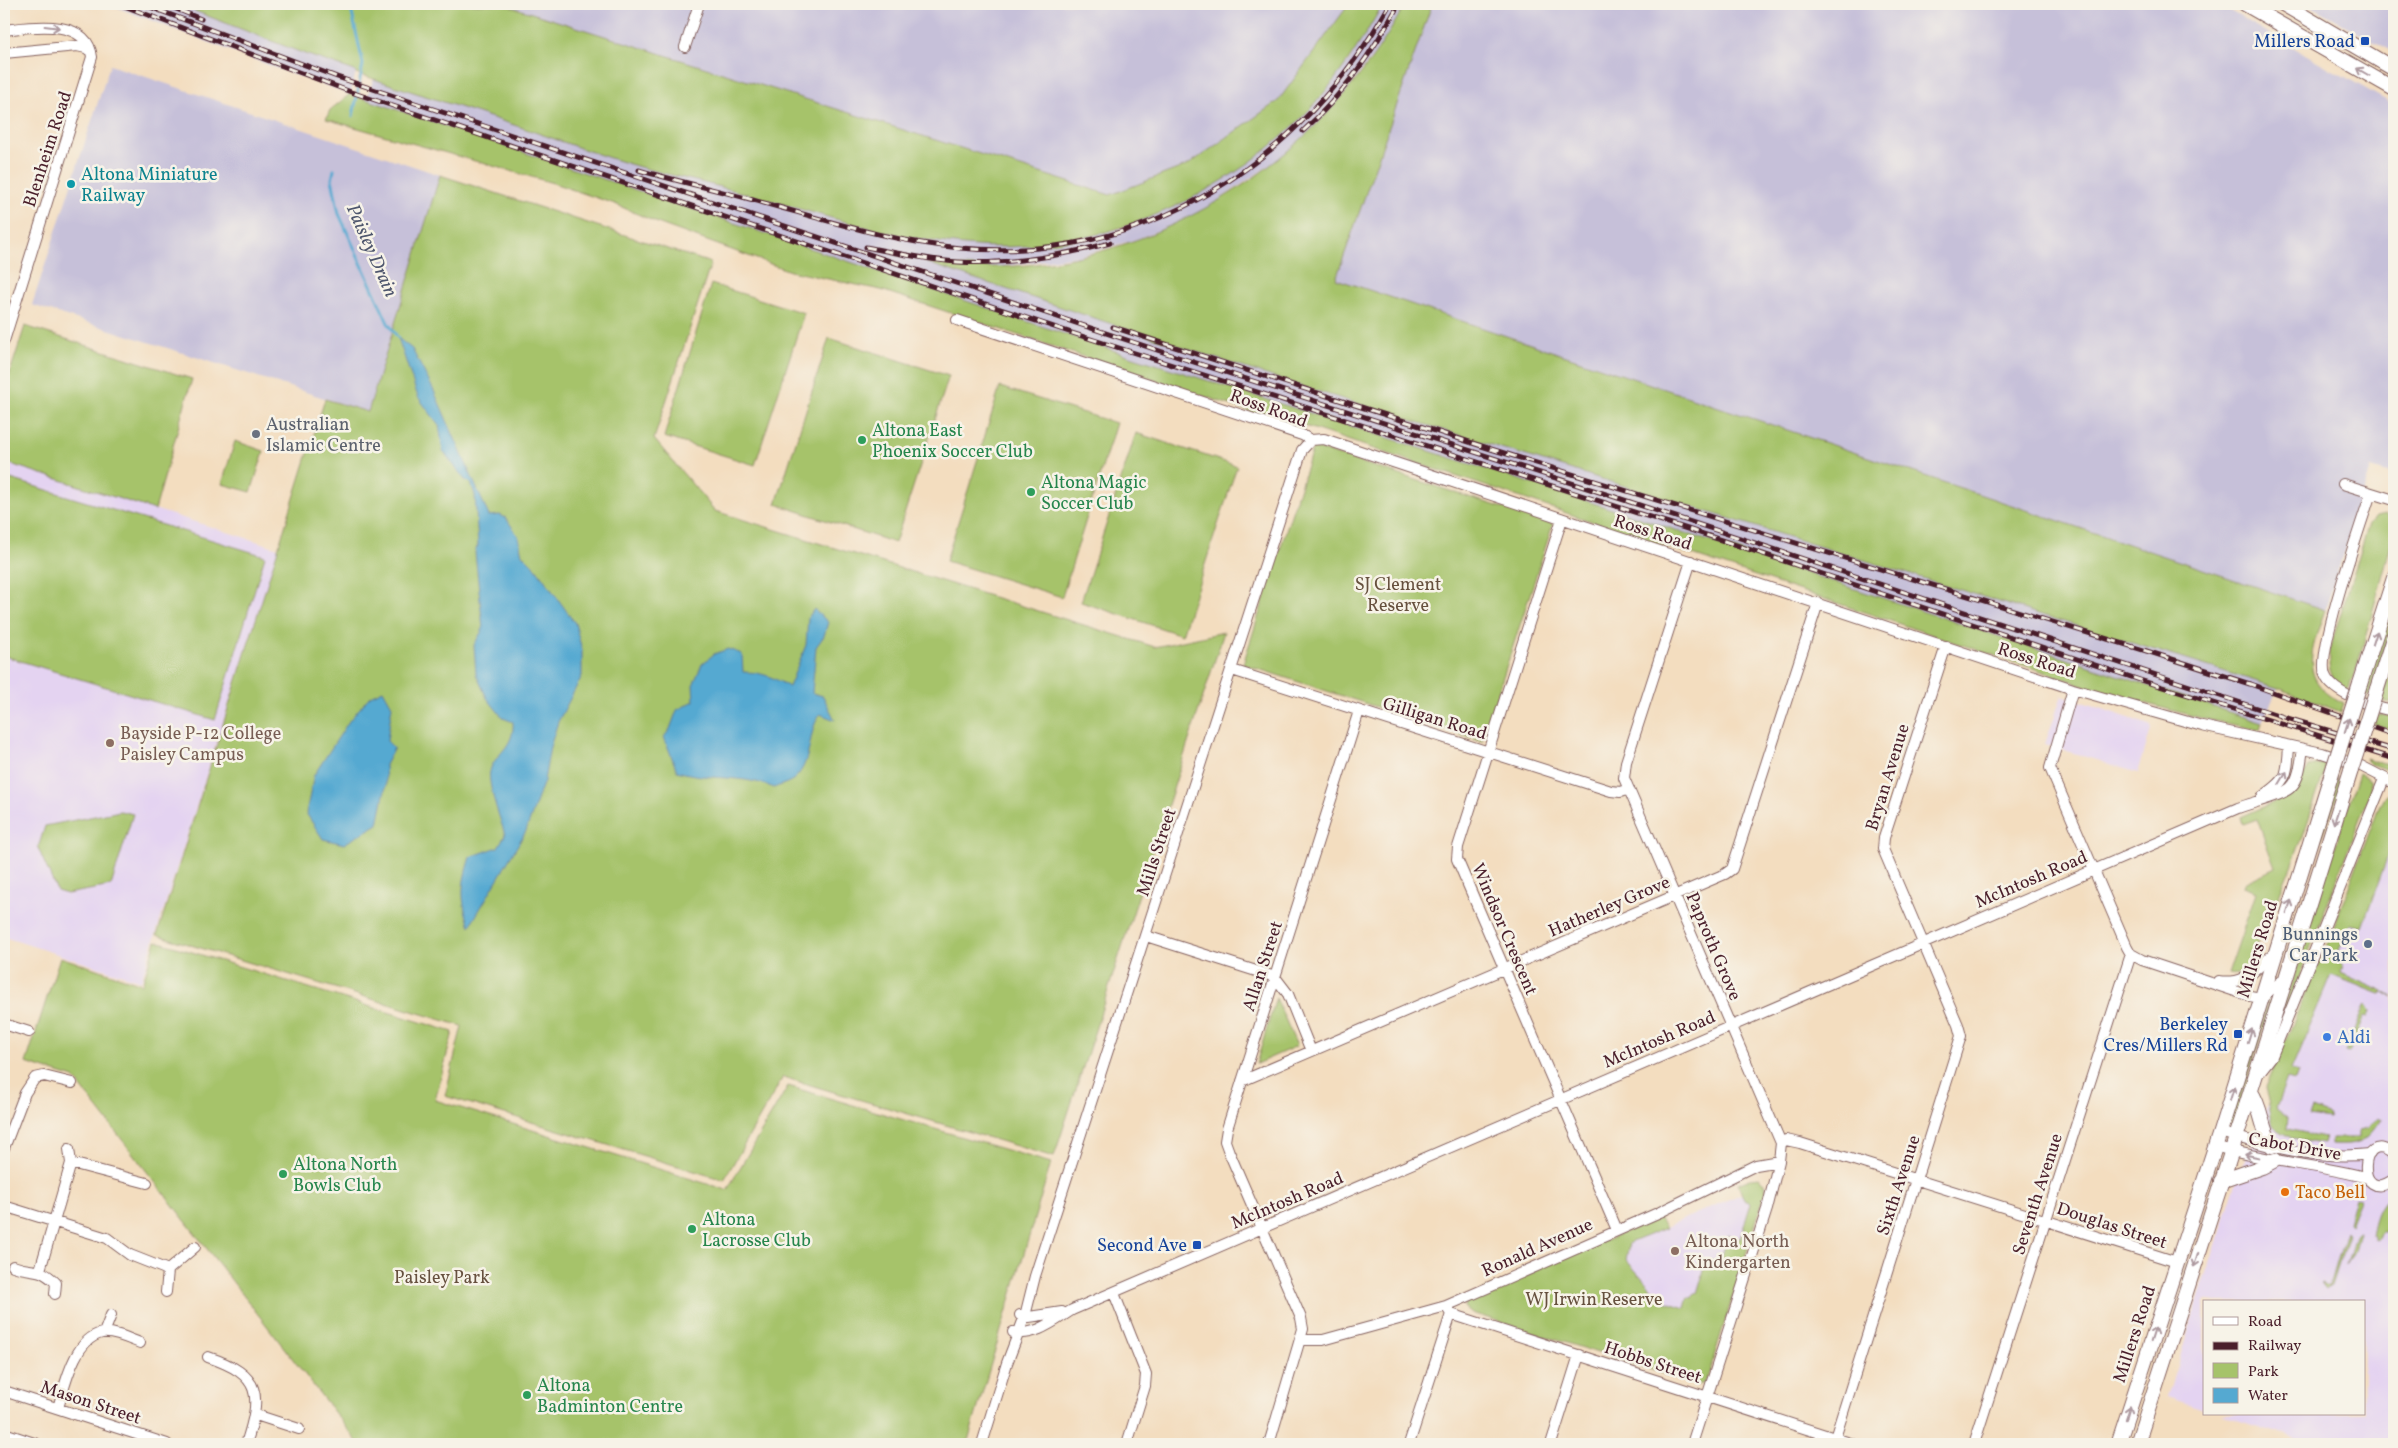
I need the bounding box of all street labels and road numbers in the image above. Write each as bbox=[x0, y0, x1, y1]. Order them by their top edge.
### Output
street label: Blenheim Road bbox=[18, 88, 79, 211]
street label: Ross Road bbox=[1226, 384, 1311, 435]
street label: Ross Road bbox=[1610, 509, 1695, 558]
street label: Ross Road bbox=[1994, 637, 2079, 686]
street label: Gilligan Road bbox=[1379, 692, 1490, 747]
street label: Bryan Avenue bbox=[1860, 721, 1917, 834]
street label: Mills Street bbox=[1131, 805, 1183, 900]
street label: McIntosh Road bbox=[1971, 845, 2092, 915]
street label: Windsor Crescent bbox=[1464, 860, 1543, 1000]
street label: Hatherley Grove bbox=[1545, 871, 1674, 944]
street label: Paproth Grove bbox=[1679, 889, 1747, 1005]
street label: Millers Road bbox=[2232, 898, 2285, 1001]
street label: Allan Street bbox=[1237, 918, 1290, 1015]
street label: McIntosh Road bbox=[1599, 1005, 1720, 1075]
street label: Cabot Drive bbox=[2246, 1127, 2343, 1168]
street label: Seventh Avenue bbox=[2007, 1130, 2070, 1258]
street label: Sixth Avenue bbox=[1871, 1132, 1927, 1239]
street label: McIntosh Road bbox=[1227, 1166, 1348, 1236]
street label: Douglas Street bbox=[2053, 1197, 2170, 1256]
street label: Ronald Avenue bbox=[1478, 1213, 1597, 1284]
street label: Millers Road bbox=[2108, 1283, 2163, 1386]
street label: Hobbs Street bbox=[1601, 1336, 1704, 1391]
street label: Mason Street bbox=[37, 1375, 144, 1431]

